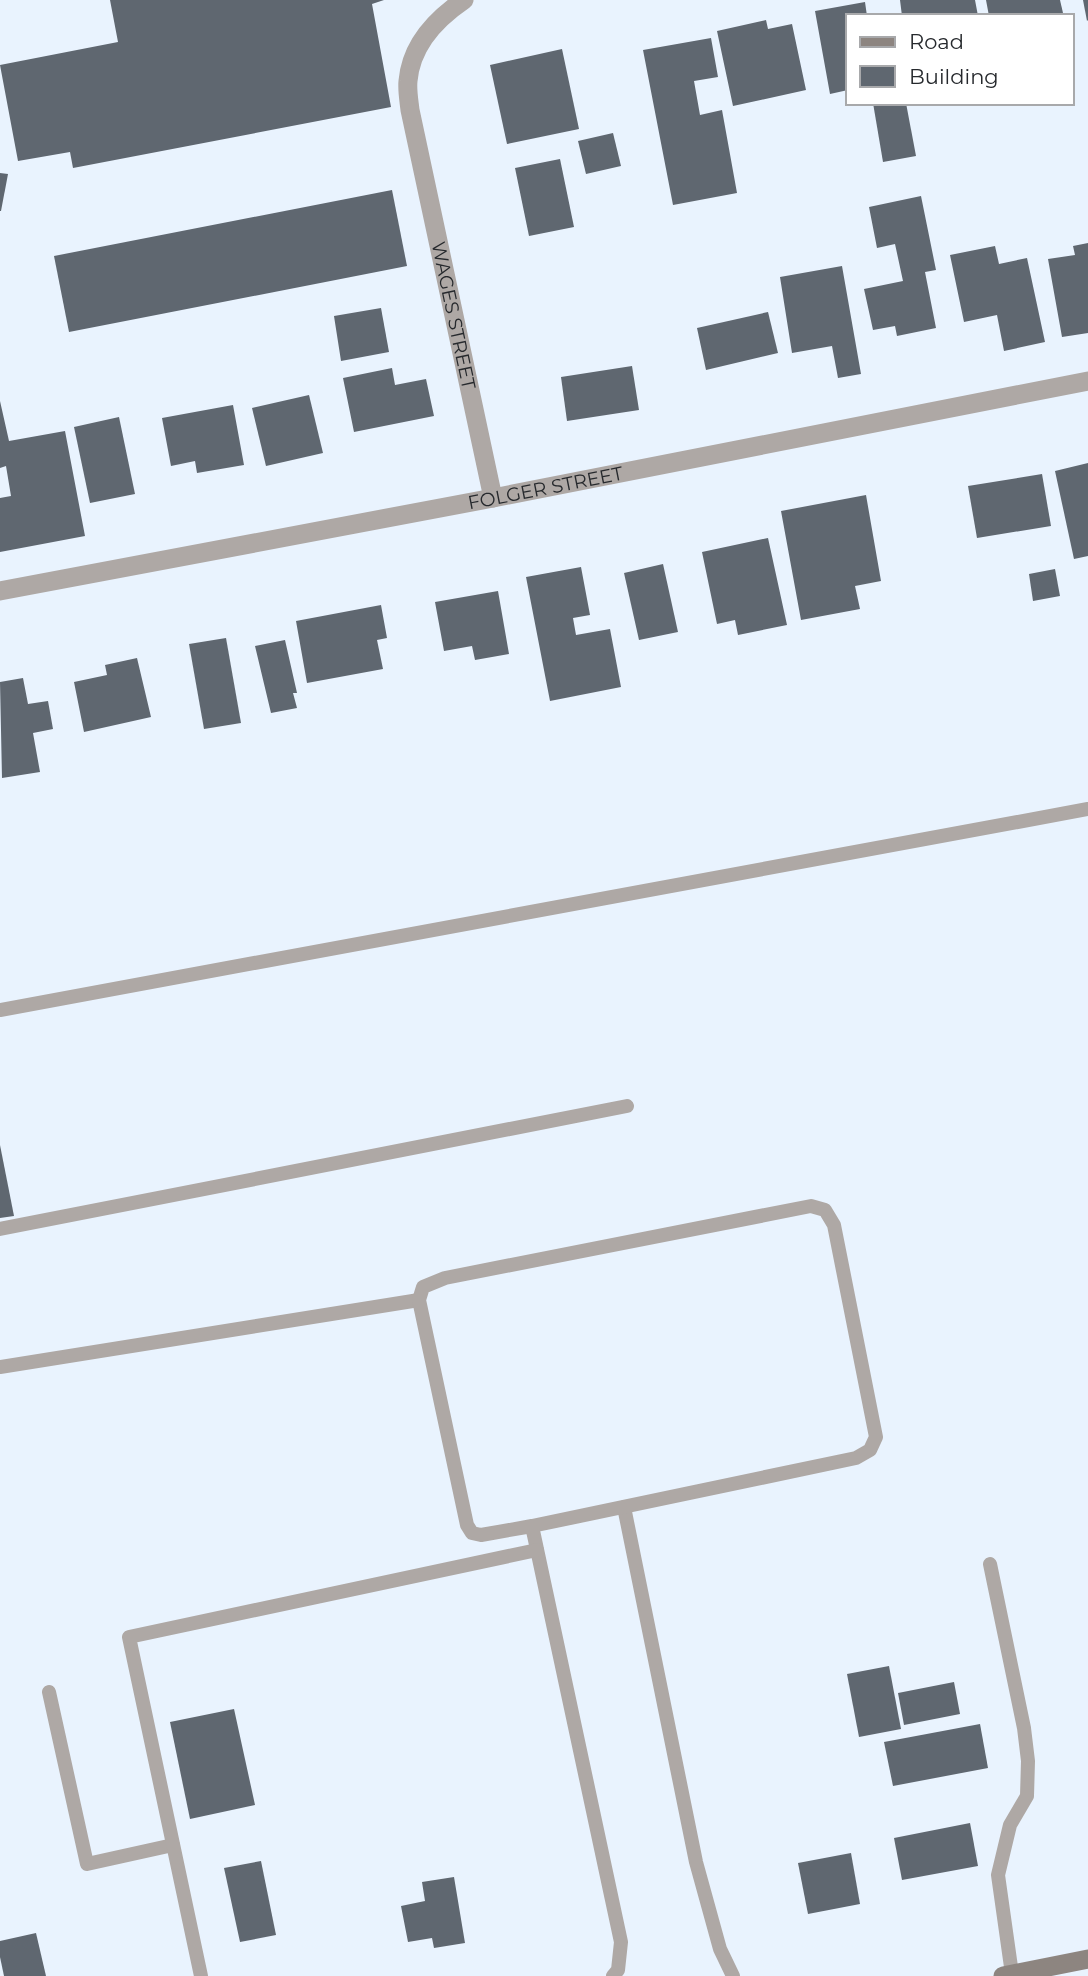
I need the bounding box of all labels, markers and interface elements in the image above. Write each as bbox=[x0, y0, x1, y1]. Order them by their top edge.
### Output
legend bbox=[846, 14, 1074, 105]
text: Road bbox=[909, 29, 964, 54]
text: Building bbox=[909, 64, 999, 89]
street label: WAGES STREET bbox=[427, 239, 481, 392]
street label: FOLGER STREET bbox=[466, 461, 625, 514]

